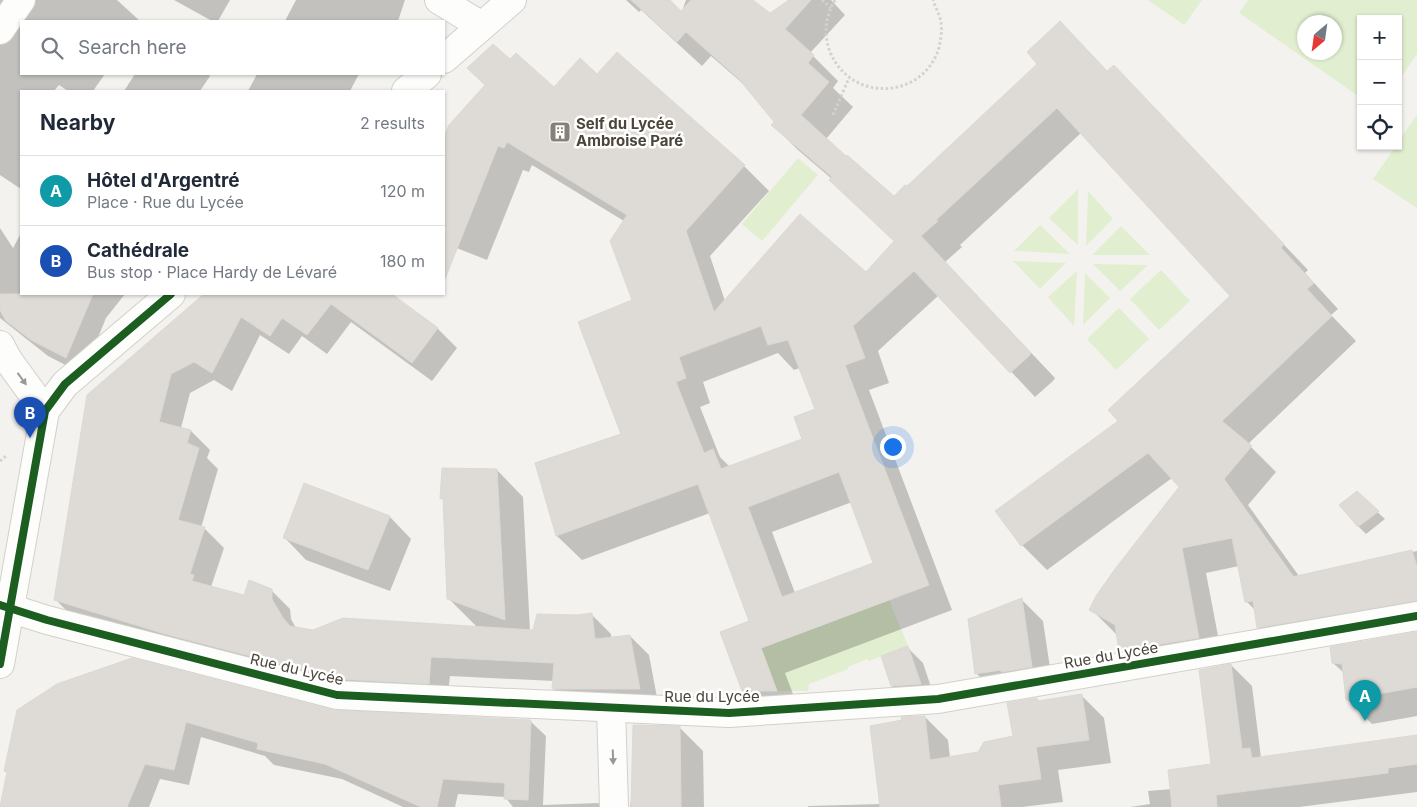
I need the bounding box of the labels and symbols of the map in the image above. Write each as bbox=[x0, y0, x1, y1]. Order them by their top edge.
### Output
north arrow bbox=[1297, 15, 1342, 60]
place label: Self du Lycée Ambroise Paré bbox=[576, 114, 683, 150]
building icon: Self du Lycée Ambroise Paré bbox=[548, 120, 572, 144]
one-way arrow bbox=[16, 372, 27, 385]
pin: B bbox=[14, 397, 46, 438]
your location bbox=[880, 434, 906, 460]
street label: Rue du Lycée bbox=[1062, 637, 1160, 673]
street label: Rue du Lycée bbox=[248, 649, 346, 689]
pin: A bbox=[1349, 680, 1381, 721]
street label: Rue du Lycée bbox=[664, 687, 760, 706]
one-way arrow bbox=[609, 749, 617, 765]

